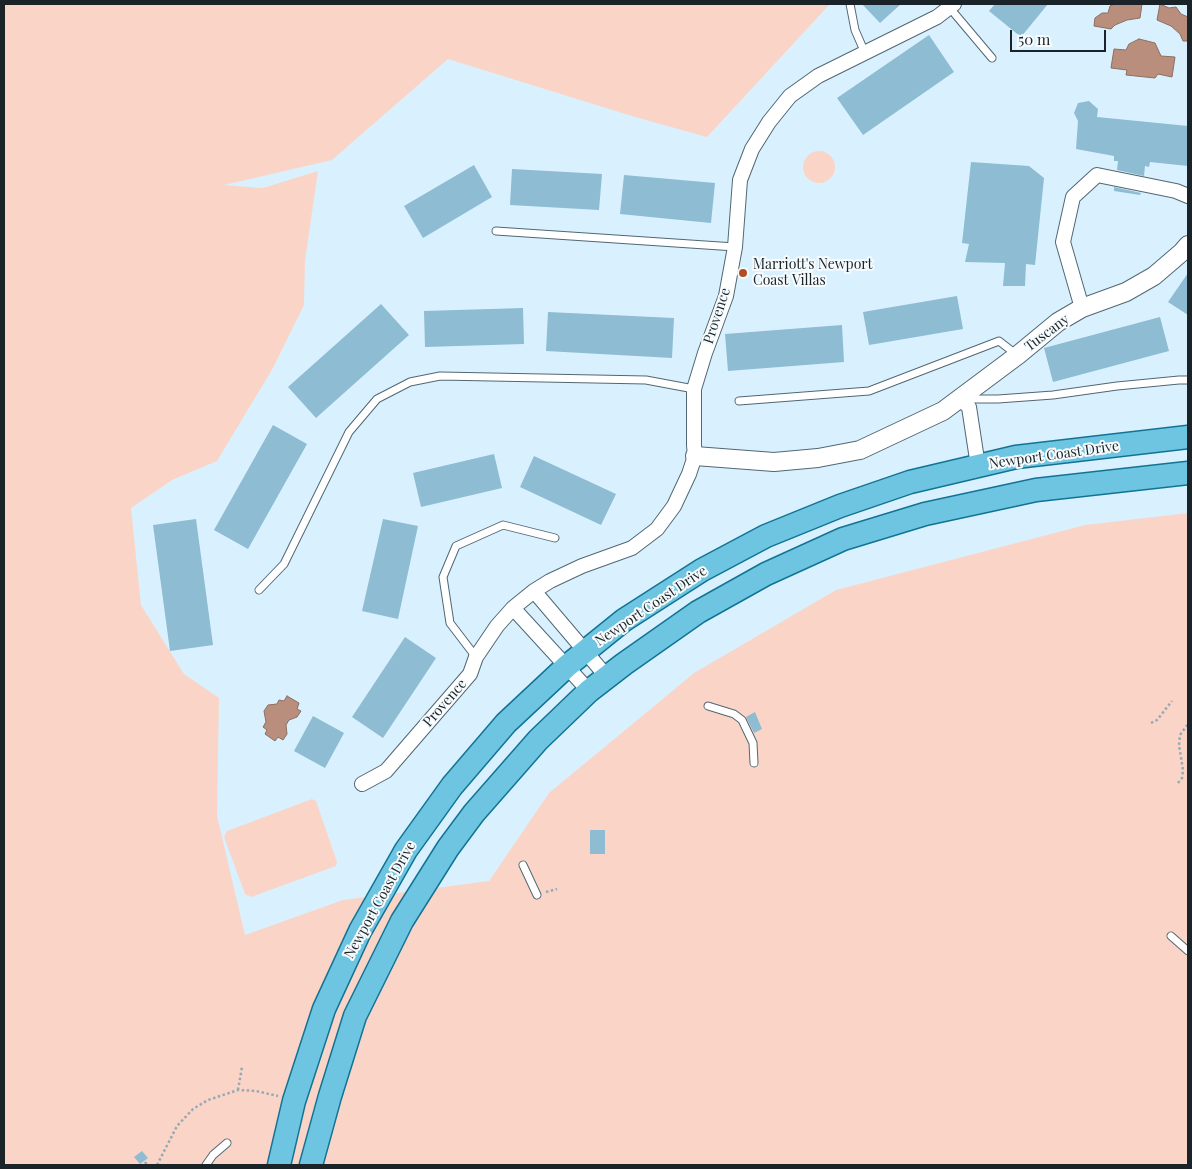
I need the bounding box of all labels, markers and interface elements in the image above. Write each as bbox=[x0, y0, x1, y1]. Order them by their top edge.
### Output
scale bar bbox=[1012, 20, 1108, 52]
text: 50 m bbox=[1018, 29, 1050, 49]
place label: Marriott's Newport Coast Villas bbox=[753, 257, 873, 290]
marker: Marriott's Newport Coast Villas bbox=[737, 267, 749, 279]
street label: Provence bbox=[700, 286, 734, 346]
street label: Tuscany bbox=[1022, 311, 1072, 355]
street label: Newport Coast Drive bbox=[988, 438, 1120, 472]
street label: Newport Coast Drive bbox=[592, 562, 710, 650]
street label: Provence bbox=[420, 676, 470, 730]
street label: Newport Coast Drive bbox=[341, 839, 419, 961]

